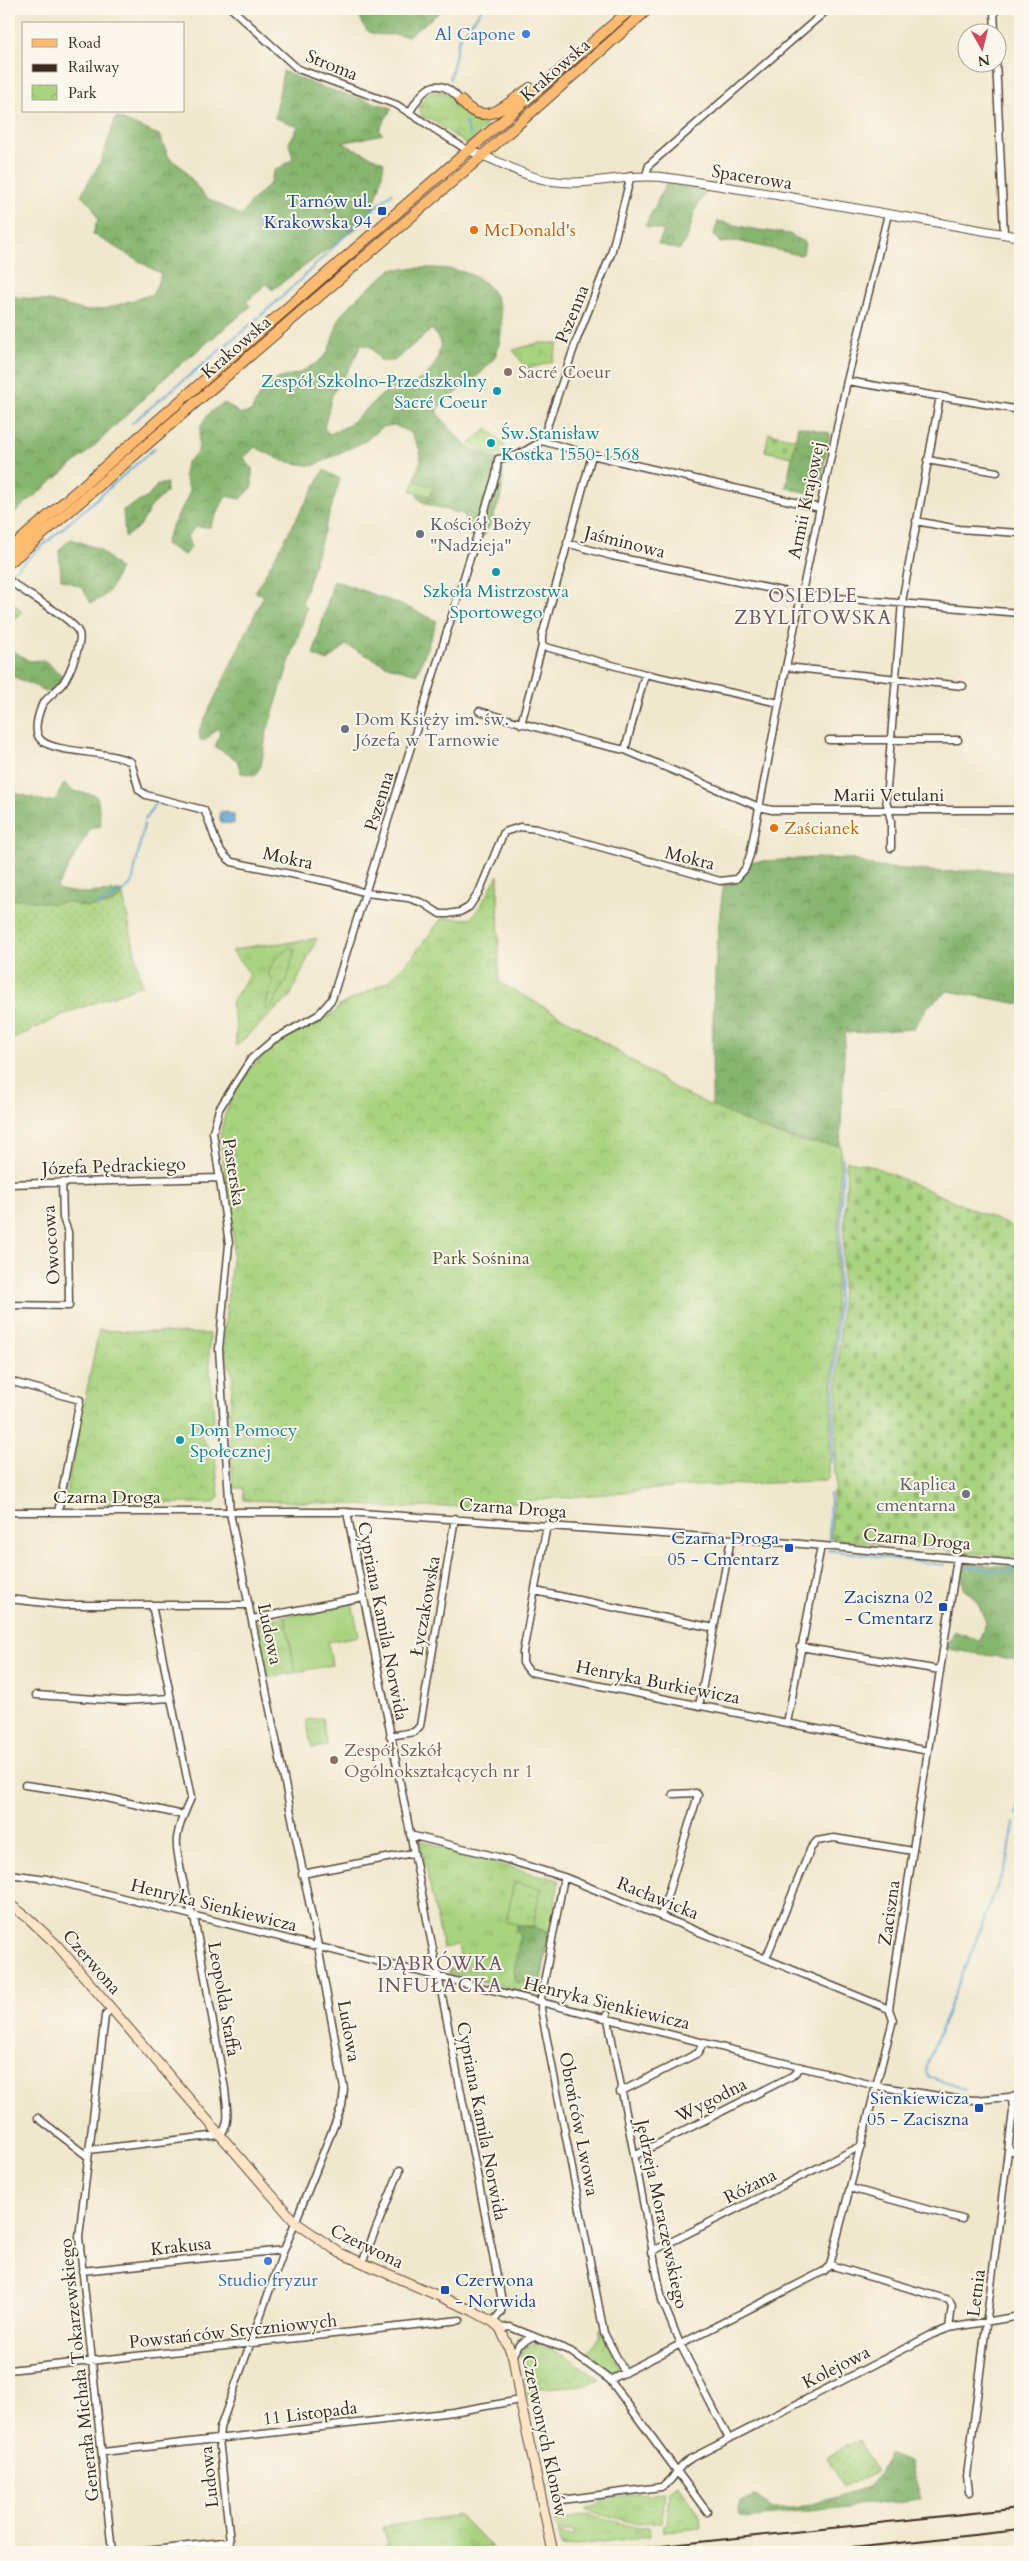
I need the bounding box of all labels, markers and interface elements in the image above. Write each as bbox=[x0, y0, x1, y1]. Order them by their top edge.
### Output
legend bbox=[22, 22, 185, 112]
place label: Al Capone bbox=[435, 22, 516, 47]
north arrow bbox=[956, 22, 1006, 72]
marker: Al Capone bbox=[520, 28, 532, 40]
text: Road bbox=[68, 33, 101, 53]
street label: Krakowska bbox=[515, 33, 596, 108]
street label: Stroma bbox=[302, 44, 362, 87]
text: N bbox=[976, 50, 991, 71]
text: Railway bbox=[68, 57, 119, 77]
text: Park bbox=[68, 83, 97, 103]
street label: Spacerowa bbox=[710, 159, 794, 196]
place label: Tarnów ul. Krakowska 94 bbox=[264, 189, 372, 235]
marker: Tarnów ul. Krakowska 94 bbox=[376, 205, 388, 217]
place label: McDonald's bbox=[484, 218, 576, 243]
marker: McDonald's bbox=[468, 224, 480, 236]
street label: Pszenna bbox=[549, 281, 596, 347]
street label: Krakowska bbox=[196, 310, 277, 385]
place label: Sacré Coeur bbox=[518, 360, 611, 385]
marker: Sacré Coeur bbox=[502, 366, 514, 378]
place label: Zespół Szkolno-Przedszkolny Sacré Coeur bbox=[261, 369, 487, 415]
marker: Zespół Szkolno-Przedszkolny Sacré Coeur bbox=[491, 385, 503, 397]
place label: Św.Stanisław Kostka 1550-1568 bbox=[501, 421, 640, 467]
marker: Św.Stanisław Kostka 1550-1568 bbox=[485, 437, 497, 449]
street label: Armii Krajowej bbox=[782, 439, 831, 561]
place label: Kościół Boży "Nadzieja" bbox=[430, 512, 532, 558]
street label: Jaśminowa bbox=[579, 520, 668, 565]
marker: Kościół Boży "Nadzieja" bbox=[414, 528, 426, 540]
marker: Szkoła Mistrzostwa Sportowego bbox=[490, 566, 502, 578]
place label: Szkoła Mistrzostwa Sportowego bbox=[423, 579, 569, 625]
district label: OSIEDLE ZBYLITOWSKA bbox=[734, 583, 892, 631]
place label: Dom Księży im. św. Józefa w Tarnowie bbox=[352, 707, 509, 753]
marker: Dom Księży im. św. Józefa w Tarnowie bbox=[339, 723, 351, 735]
street label: Pszenna bbox=[359, 768, 400, 834]
street label: Marii Vetulani bbox=[834, 783, 944, 808]
place label: Zaścianek bbox=[784, 816, 860, 841]
marker: Zaścianek bbox=[768, 822, 780, 834]
street label: Mokra bbox=[662, 840, 718, 877]
street label: Mokra bbox=[261, 841, 315, 876]
street label: Pasterska bbox=[216, 1136, 251, 1208]
street label: Józefa Pędrackiego bbox=[39, 1151, 187, 1182]
street label: Owocowa bbox=[36, 1204, 67, 1286]
park label: Park Sośnina bbox=[432, 1246, 530, 1271]
place label: Dom Pomocy Społecznej bbox=[190, 1418, 298, 1464]
marker: Dom Pomocy Społecznej bbox=[174, 1434, 186, 1446]
place label: Kaplica cmentarna bbox=[876, 1472, 956, 1518]
street label: Czarna Droga bbox=[53, 1485, 161, 1510]
marker: Kaplica cmentarna bbox=[960, 1488, 972, 1500]
street label: Czarna Droga bbox=[458, 1492, 568, 1525]
street label: Cypriana Kamila Norwida bbox=[351, 1519, 414, 1723]
street label: Czarna Droga bbox=[862, 1522, 972, 1557]
place label: Czarna Droga 05 - Cmentarz bbox=[667, 1526, 779, 1572]
marker: Czarna Droga 05 - Cmentarz bbox=[783, 1542, 795, 1554]
street label: Łyczakowska bbox=[404, 1554, 447, 1658]
place label: Zaciszna 02 - Cmentarz bbox=[844, 1585, 933, 1631]
street label: Ludowa bbox=[251, 1601, 288, 1667]
marker: Zaciszna 02 - Cmentarz bbox=[937, 1601, 949, 1613]
street label: Henryka Burkiewicza bbox=[574, 1654, 742, 1711]
place label: Zespół Szkół Ogólnokształcących nr 1 bbox=[344, 1738, 533, 1784]
marker: Zespół Szkół Ogólnokształcących nr 1 bbox=[328, 1754, 340, 1766]
street label: Racławicka bbox=[613, 1871, 703, 1926]
street label: Henryka Sienkiewicza bbox=[128, 1873, 300, 1938]
street label: Zaciszna bbox=[873, 1878, 906, 1947]
street label: Czerwona bbox=[56, 1924, 127, 2000]
street label: Leopolda Staffa bbox=[201, 1940, 246, 2059]
district label: DĄBRÓWKA INFUŁACKA bbox=[377, 1950, 503, 1999]
street label: Henryka Sienkiewicza bbox=[521, 1971, 693, 2036]
street label: Ludowa bbox=[331, 1998, 366, 2064]
street label: Cypriana Kamila Norwida bbox=[450, 2019, 513, 2223]
street label: Obrońców Lwowa bbox=[552, 2050, 605, 2198]
street label: Wygodna bbox=[670, 2072, 751, 2129]
place label: Sienkiewicza 05 - Zaciszna bbox=[867, 2086, 969, 2132]
marker: Sienkiewicza 05 - Zaciszna bbox=[973, 2102, 985, 2114]
street label: Jędrzeja Moraczewskiego bbox=[629, 2114, 694, 2311]
street label: Różana bbox=[720, 2162, 781, 2210]
street label: Czerwona bbox=[326, 2218, 408, 2275]
street label: Krakusa bbox=[149, 2231, 213, 2262]
street label: Generała Michała Tokarzewskiego bbox=[53, 2237, 106, 2503]
marker: Studio fryzur bbox=[262, 2255, 274, 2267]
place label: Studio fryzur bbox=[218, 2268, 318, 2293]
place label: Czerwona - Norwida bbox=[455, 2268, 537, 2314]
street label: Letnia bbox=[961, 2268, 992, 2318]
marker: Czerwona - Norwida bbox=[439, 2284, 451, 2296]
street label: Powstańców Styczniowych bbox=[128, 2308, 339, 2355]
street label: Kolejowa bbox=[798, 2340, 875, 2395]
street label: Czerwonych Klonów bbox=[515, 2353, 574, 2520]
street label: 11 Listopada bbox=[261, 2395, 359, 2432]
street label: Ludowa bbox=[194, 2444, 225, 2509]

